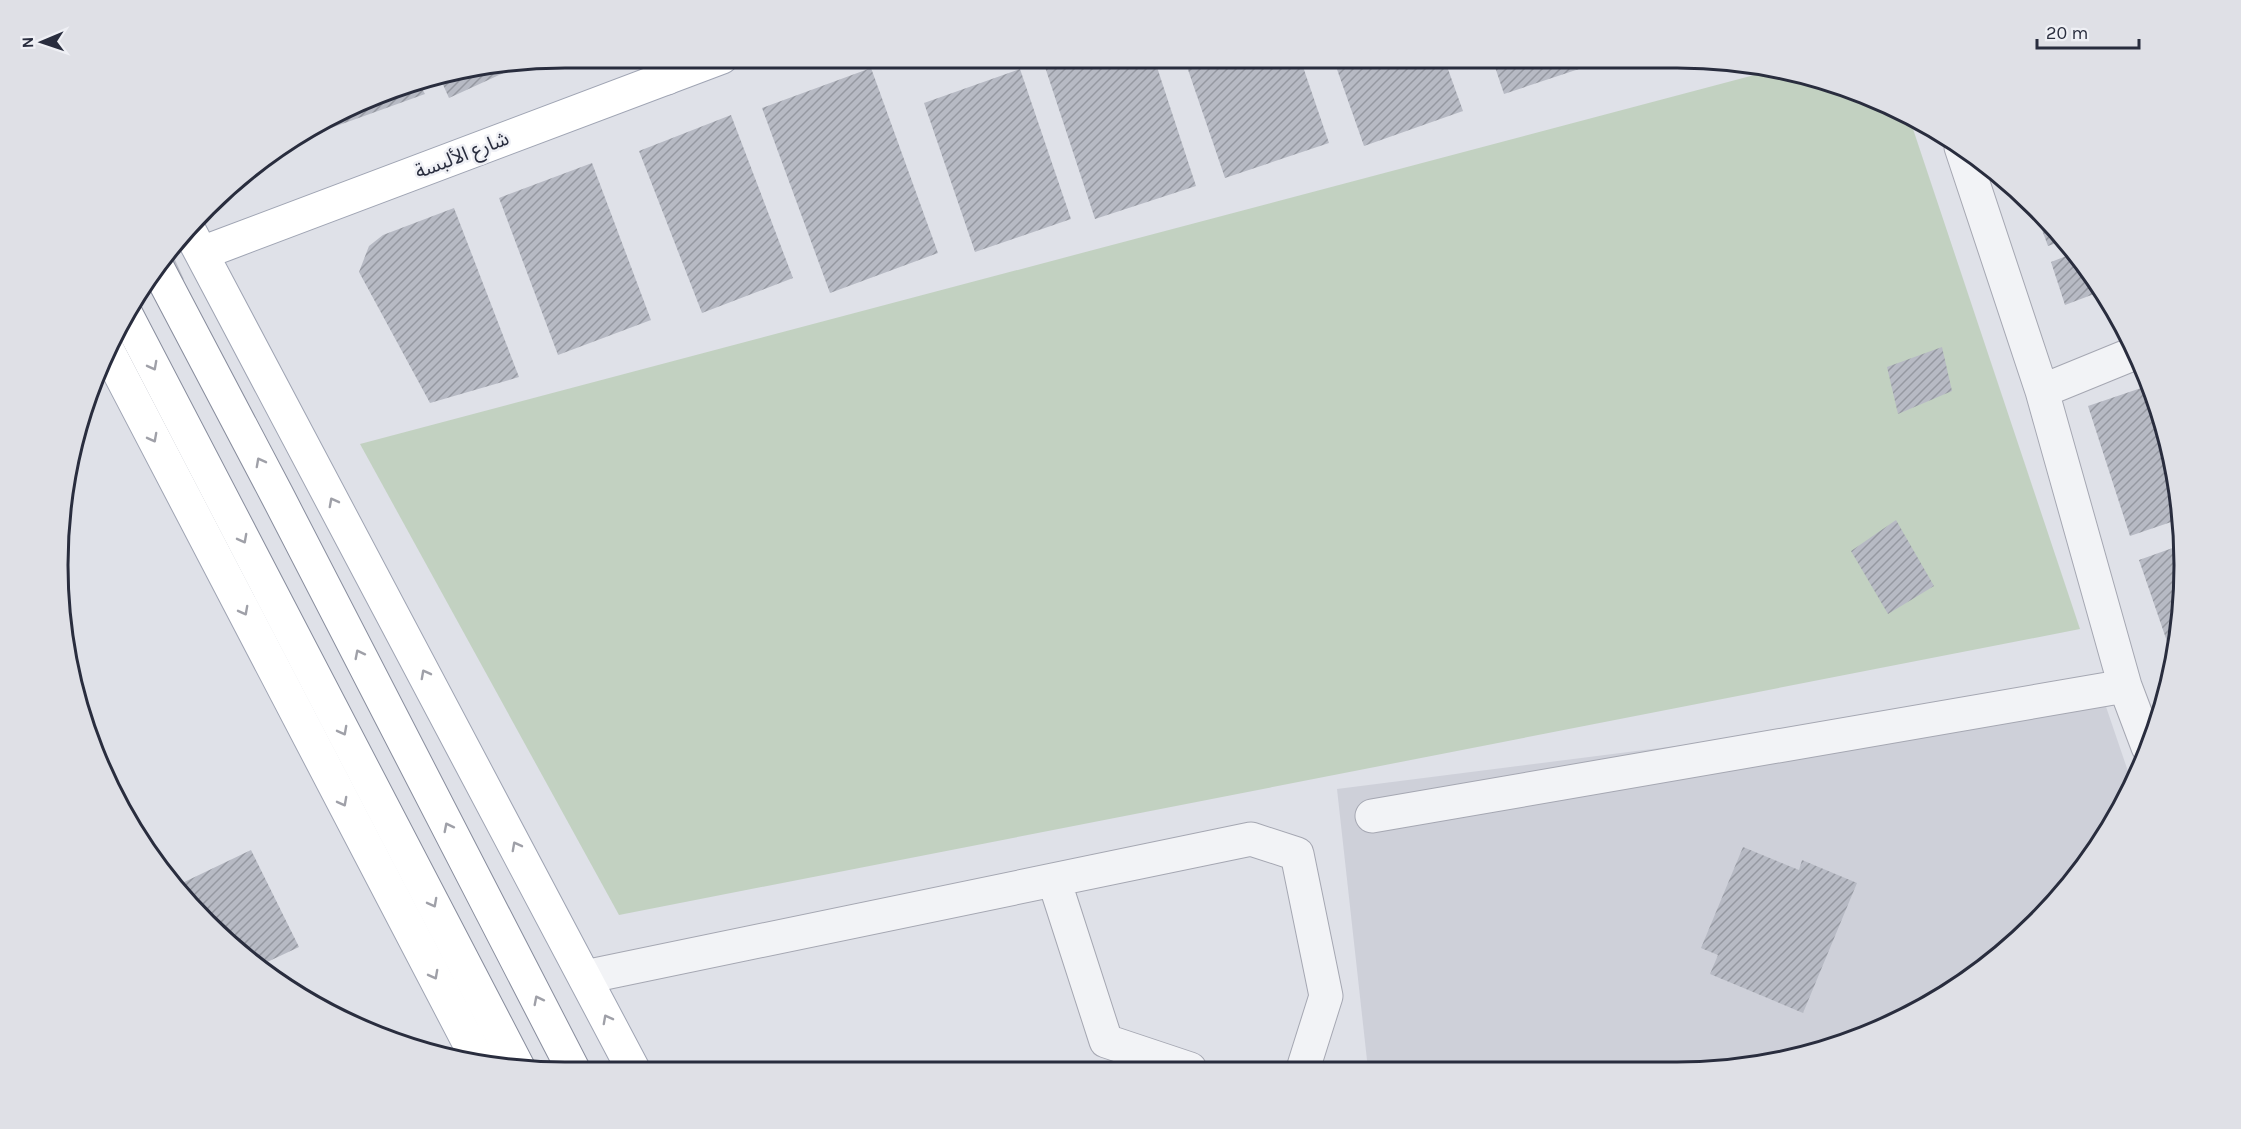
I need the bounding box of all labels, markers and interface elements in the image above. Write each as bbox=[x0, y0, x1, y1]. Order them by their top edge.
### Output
north arrow bbox=[12, 12, 72, 72]
scale bar bbox=[2037, 12, 2139, 50]
text: 20 m bbox=[2046, 22, 2088, 44]
text: N bbox=[18, 36, 37, 49]
street label: شارع الألبسة bbox=[412, 127, 513, 186]
one-way arrow bbox=[145, 360, 157, 371]
one-way arrow bbox=[146, 432, 158, 443]
one-way arrow bbox=[256, 457, 267, 468]
one-way arrow bbox=[329, 497, 341, 508]
one-way arrow bbox=[236, 533, 247, 543]
one-way arrow bbox=[236, 605, 248, 616]
one-way arrow bbox=[355, 649, 366, 660]
one-way arrow bbox=[420, 669, 432, 680]
one-way arrow bbox=[335, 724, 347, 735]
one-way arrow bbox=[336, 796, 348, 807]
one-way arrow bbox=[444, 822, 456, 833]
one-way arrow bbox=[512, 842, 523, 853]
one-way arrow bbox=[425, 897, 437, 908]
one-way arrow bbox=[427, 969, 438, 980]
one-way arrow bbox=[534, 996, 545, 1006]
one-way arrow bbox=[603, 1015, 614, 1025]

